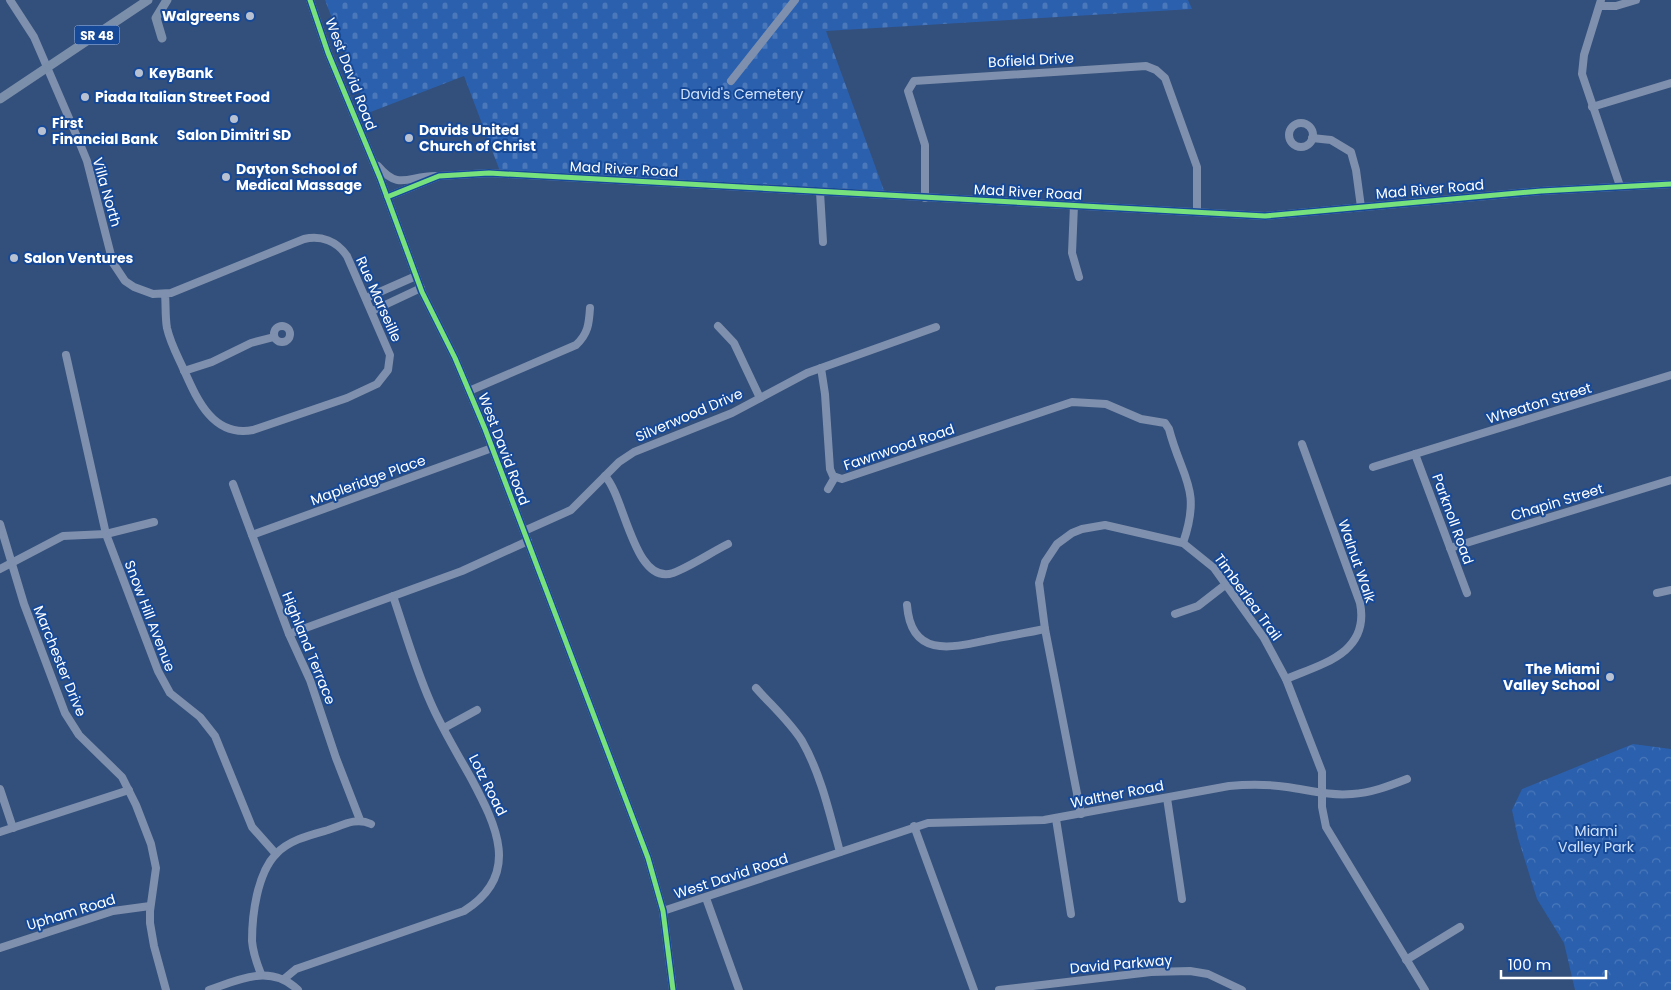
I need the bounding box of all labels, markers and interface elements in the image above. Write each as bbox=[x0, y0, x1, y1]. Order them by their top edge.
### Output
place label: Walgreens bbox=[162, 6, 240, 26]
marker: Walgreens bbox=[244, 10, 256, 22]
street label: West David Road bbox=[320, 15, 382, 133]
road number: SR 48 bbox=[74, 26, 120, 44]
street label: Bofield Drive bbox=[988, 48, 1075, 72]
place label: KeyBank bbox=[149, 63, 213, 83]
marker: KeyBank bbox=[133, 67, 145, 79]
park label: David's Cemetery bbox=[681, 84, 804, 104]
place label: Piada Italian Street Food bbox=[95, 87, 270, 107]
marker: Piada Italian Street Food bbox=[79, 91, 91, 103]
place label: First Financial Bank bbox=[52, 113, 159, 149]
marker: Salon Dimitri SD bbox=[228, 113, 240, 125]
place label: Davids United Church of Christ bbox=[419, 120, 536, 156]
marker: First Financial Bank bbox=[36, 125, 48, 137]
place label: Salon Dimitri SD bbox=[177, 125, 291, 145]
marker: Davids United Church of Christ bbox=[403, 132, 415, 144]
street label: Villa North bbox=[88, 155, 126, 229]
street label: Mad River Road bbox=[569, 156, 679, 182]
place label: Dayton School of Medical Massage bbox=[236, 159, 362, 195]
marker: Dayton School of Medical Massage bbox=[220, 171, 232, 183]
street label: Mad River Road bbox=[1375, 174, 1485, 204]
street label: Mad River Road bbox=[973, 179, 1083, 205]
place label: Salon Ventures bbox=[24, 248, 134, 268]
marker: Salon Ventures bbox=[8, 252, 20, 264]
street label: Rue Marseille bbox=[351, 253, 407, 345]
street label: Wheaton Street bbox=[1484, 378, 1594, 428]
street label: Silverwood Drive bbox=[632, 383, 746, 447]
street label: West David Road bbox=[473, 390, 535, 508]
street label: Fawnwood Road bbox=[841, 419, 957, 475]
street label: Mapleridge Place bbox=[308, 450, 429, 510]
street label: Parknoll Road bbox=[1427, 471, 1479, 567]
street label: Chapin Street bbox=[1508, 478, 1606, 526]
street label: Walnut Walk bbox=[1333, 517, 1381, 606]
street label: Timberlea Trail bbox=[1210, 549, 1286, 645]
street label: Snow Hill Avenue bbox=[120, 557, 181, 675]
street label: Highland Terrace bbox=[277, 589, 341, 708]
street label: Marchester Drive bbox=[29, 603, 91, 720]
place label: The Miami Valley School bbox=[1503, 659, 1600, 695]
marker: The Miami Valley School bbox=[1604, 671, 1616, 683]
street label: Lotz Road bbox=[464, 751, 512, 819]
street label: Walther Road bbox=[1069, 775, 1165, 813]
park label: Miami Valley Park bbox=[1558, 821, 1635, 857]
street label: West David Road bbox=[671, 848, 791, 904]
street label: Upham Road bbox=[24, 889, 118, 935]
scale bar bbox=[1501, 948, 1606, 980]
street label: David Parkway bbox=[1069, 950, 1173, 978]
text: 100 m bbox=[1508, 954, 1551, 975]

